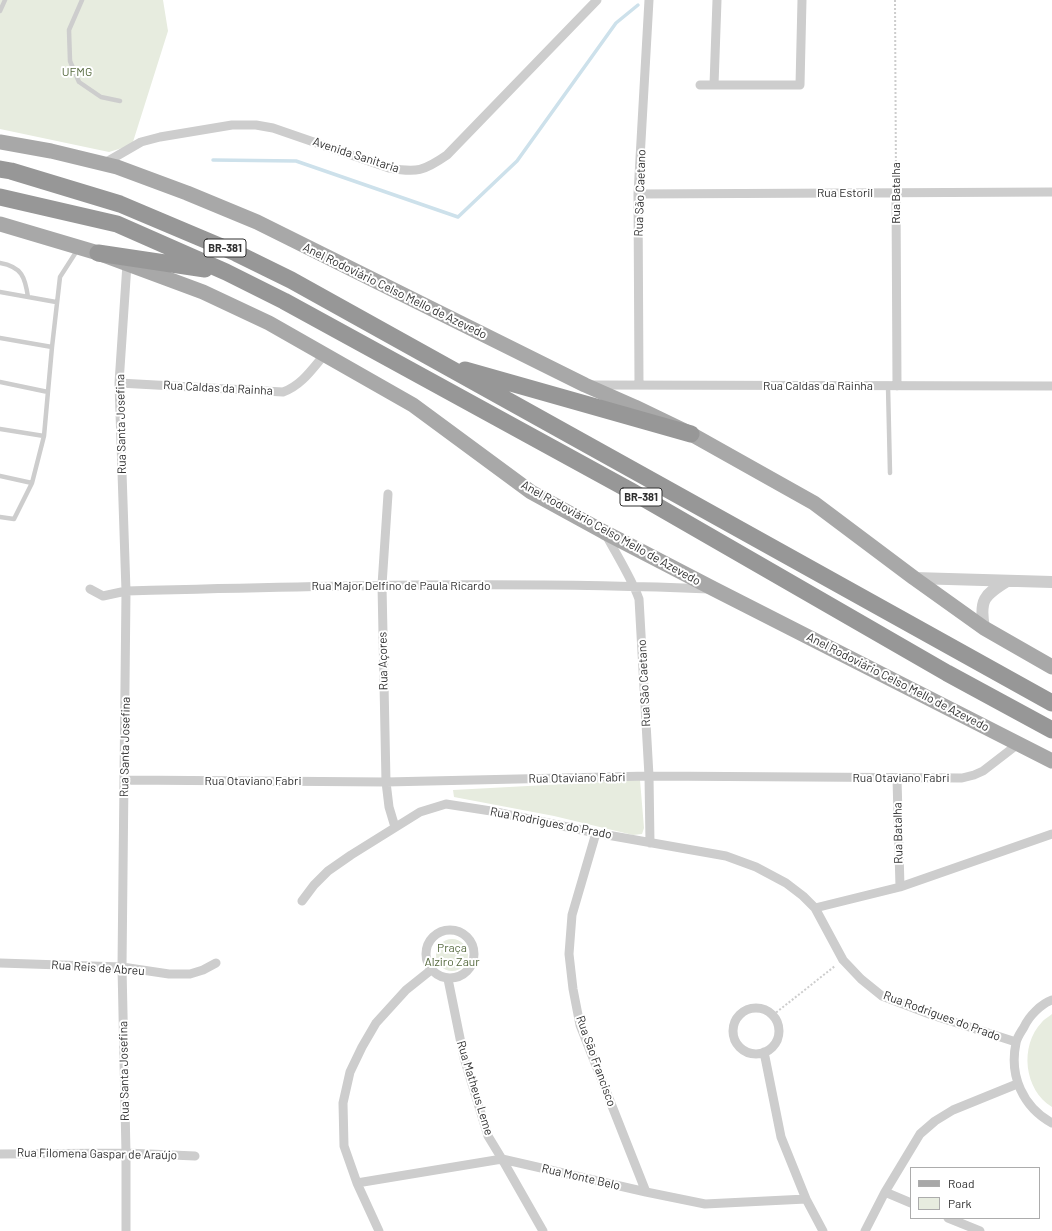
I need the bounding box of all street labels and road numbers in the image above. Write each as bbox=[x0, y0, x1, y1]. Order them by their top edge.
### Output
street label: Avenida Sanitaria bbox=[311, 134, 401, 176]
street label: Rua São Caetano bbox=[631, 149, 649, 237]
street label: Rua Batalha bbox=[889, 162, 903, 224]
street label: Rua Estoril bbox=[817, 186, 873, 200]
road number: BR-381 bbox=[204, 239, 246, 257]
street label: Anel Rodoviário Celso Mello de Azevedo bbox=[301, 240, 489, 342]
street label: Rua Santa Josefina bbox=[113, 374, 129, 474]
street label: Rua Caldas da Rainha bbox=[163, 378, 273, 398]
street label: Rua Caldas da Rainha bbox=[763, 379, 873, 393]
street label: Anel Rodoviário Celso Mello de Azevedo bbox=[519, 478, 703, 588]
road number: BR-381 bbox=[620, 488, 662, 506]
street label: Rua Major Delfino de Paula Ricardo bbox=[312, 579, 490, 593]
street label: Anel Rodoviário Celso Mello de Azevedo bbox=[804, 630, 992, 734]
street label: Rua Açores bbox=[375, 632, 391, 690]
street label: Rua São Caetano bbox=[635, 639, 653, 727]
street label: Rua Santa Josefina bbox=[117, 697, 133, 797]
street label: Rua Otaviano Fabri bbox=[528, 770, 626, 786]
street label: Rua Otaviano Fabri bbox=[853, 771, 949, 785]
street label: Rua Otaviano Fabri bbox=[205, 774, 301, 788]
street label: Rua Batalha bbox=[890, 802, 906, 864]
street label: Rua Rodrigues do Prado bbox=[489, 804, 613, 842]
street label: Rua Reis de Abreu bbox=[51, 958, 145, 978]
street label: Rua Rodrigues do Prado bbox=[881, 988, 1003, 1044]
street label: Rua São Francisco bbox=[573, 1014, 619, 1108]
street label: Rua Santa Josefina bbox=[116, 1021, 132, 1121]
street label: Rua Matheus Leme bbox=[454, 1039, 496, 1137]
street label: Rua Filomena Gaspar de Araújo bbox=[17, 1145, 177, 1163]
street label: Rua Monte Belo bbox=[540, 1161, 622, 1193]

